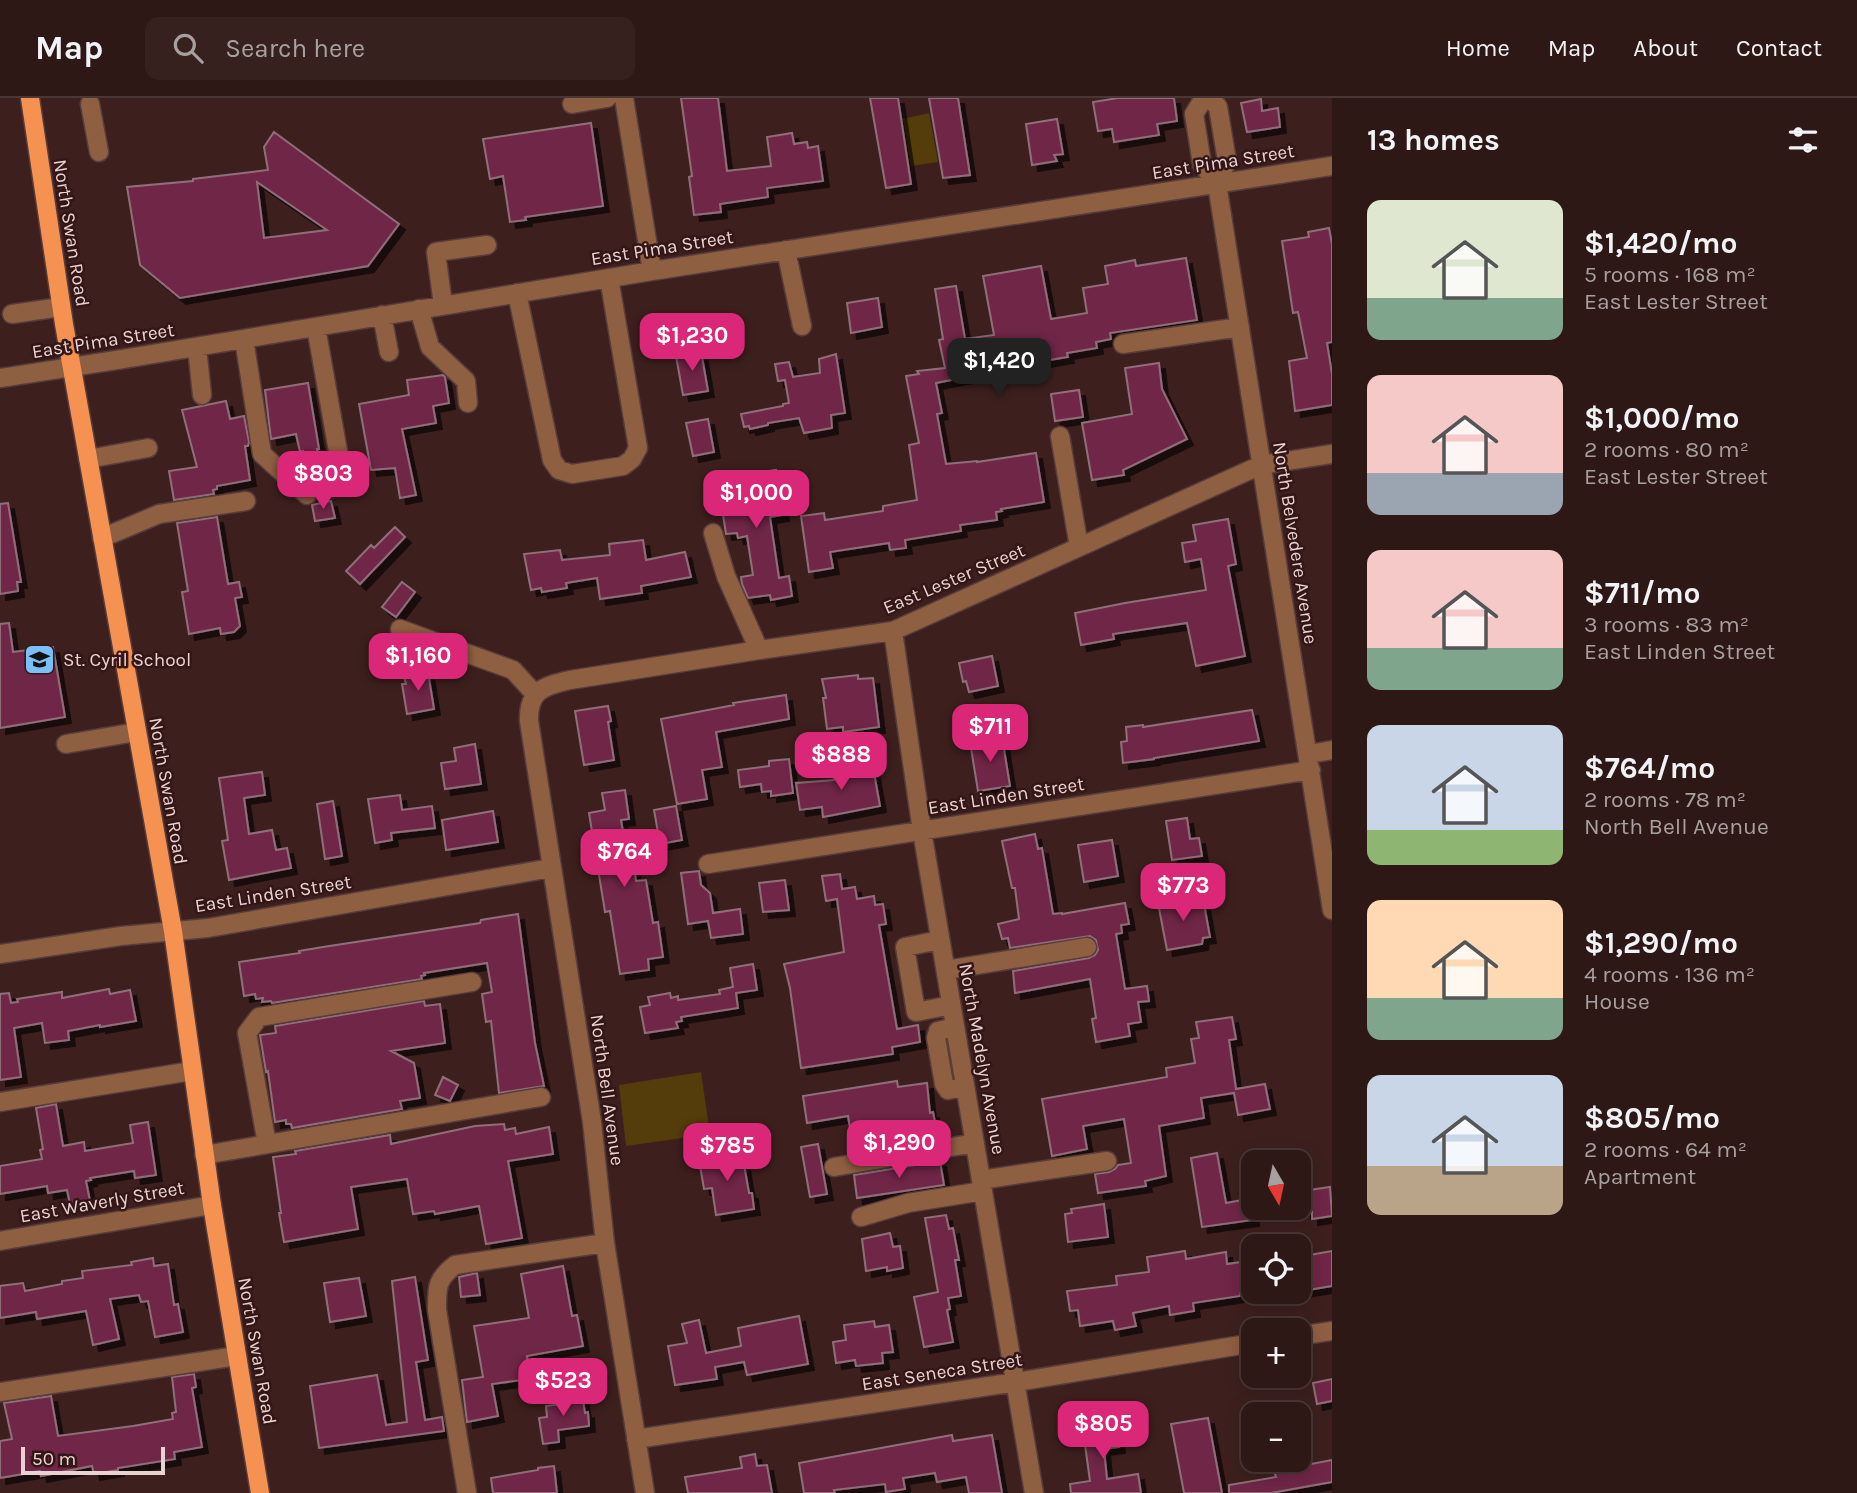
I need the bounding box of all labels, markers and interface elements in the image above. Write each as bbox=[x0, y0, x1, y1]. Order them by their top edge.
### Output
search box bbox=[145, 17, 635, 80]
text: Map bbox=[35, 29, 103, 67]
icon: search bbox=[169, 29, 207, 67]
text: Search here bbox=[225, 33, 365, 64]
text: Home bbox=[1446, 34, 1510, 62]
text: Map bbox=[1548, 34, 1595, 62]
text: About bbox=[1633, 34, 1698, 62]
text: Contact bbox=[1736, 34, 1822, 62]
icon: filters bbox=[1784, 121, 1822, 159]
text: 13 homes bbox=[1367, 122, 1500, 158]
street label: East Pima Street bbox=[1150, 140, 1296, 184]
street label: North Swan Road bbox=[48, 158, 94, 308]
text: $1,420/mo bbox=[1584, 225, 1738, 261]
street label: East Pima Street bbox=[589, 226, 735, 270]
icon: home bbox=[1423, 228, 1507, 312]
text: 5 rooms · 168 m² bbox=[1584, 261, 1756, 288]
text: East Lester Street bbox=[1584, 288, 1768, 315]
pin: $1,230 bbox=[635, 314, 749, 373]
street label: East Pima Street bbox=[30, 319, 176, 363]
text: $1,230 bbox=[656, 322, 728, 349]
pin: $1,420 bbox=[942, 338, 1056, 398]
text: $1,420 bbox=[963, 347, 1035, 374]
text: $1,000/mo bbox=[1584, 400, 1739, 436]
icon: home bbox=[1423, 403, 1507, 487]
text: 2 rooms · 80 m² bbox=[1584, 436, 1749, 463]
street label: North Belvedere Avenue bbox=[1268, 440, 1322, 646]
pin: $803 bbox=[282, 452, 364, 511]
text: $803 bbox=[293, 460, 353, 487]
text: East Lester Street bbox=[1584, 463, 1768, 490]
pin: $1,000 bbox=[699, 470, 813, 530]
text: $1,000 bbox=[719, 479, 793, 506]
street label: East Lester Street bbox=[880, 539, 1028, 619]
text: $711/mo bbox=[1584, 575, 1701, 611]
icon: home bbox=[1423, 578, 1507, 662]
text: 3 rooms · 83 m² bbox=[1584, 611, 1749, 638]
pin: $1,160 bbox=[361, 634, 475, 693]
text: East Linden Street bbox=[1584, 638, 1775, 665]
text: $1,160 bbox=[385, 642, 451, 669]
school or university icon: St. Cyril School bbox=[23, 643, 57, 677]
place label: St. Cyril School bbox=[63, 649, 191, 671]
pin: $711 bbox=[949, 704, 1031, 764]
text: $711 bbox=[968, 713, 1012, 740]
street label: North Swan Road bbox=[144, 716, 192, 866]
pin: $888 bbox=[800, 732, 882, 792]
text: $888 bbox=[811, 741, 871, 768]
text: $764/mo bbox=[1584, 750, 1715, 786]
icon: home bbox=[1423, 753, 1507, 837]
street label: East Linden Street bbox=[926, 773, 1086, 819]
text: 2 rooms · 78 m² bbox=[1584, 786, 1746, 813]
text: North Bell Avenue bbox=[1584, 813, 1769, 840]
pin: $764 bbox=[583, 830, 665, 889]
text: $764 bbox=[597, 838, 651, 865]
pin: $773 bbox=[1142, 864, 1224, 923]
street label: East Linden Street bbox=[193, 871, 353, 917]
text: $773 bbox=[1156, 872, 1210, 899]
text: $1,290/mo bbox=[1584, 925, 1738, 961]
icon: home bbox=[1423, 928, 1507, 1012]
text: 4 rooms · 136 m² bbox=[1584, 961, 1755, 988]
street label: North Madelyn Avenue bbox=[954, 962, 1010, 1156]
text: House bbox=[1584, 988, 1650, 1015]
street label: North Bell Avenue bbox=[585, 1013, 629, 1167]
text: $805/mo bbox=[1584, 1100, 1720, 1136]
icon: home bbox=[1423, 1103, 1507, 1187]
pin: $1,290 bbox=[842, 1121, 956, 1180]
pin: $785 bbox=[686, 1124, 768, 1183]
text: $1,290 bbox=[863, 1129, 935, 1156]
text: $785 bbox=[699, 1132, 755, 1159]
text: 2 rooms · 64 m² bbox=[1584, 1136, 1747, 1163]
north arrow bbox=[1241, 1150, 1311, 1220]
map controls bbox=[1241, 1150, 1311, 1472]
text: Apartment bbox=[1584, 1163, 1696, 1190]
street label: East Waverly Street bbox=[18, 1177, 186, 1227]
button: locate bbox=[1241, 1234, 1311, 1304]
street label: North Swan Road bbox=[233, 1276, 281, 1426]
button: + bbox=[1241, 1318, 1311, 1388]
street label: East Seneca Street bbox=[860, 1348, 1024, 1396]
pin: $523 bbox=[522, 1358, 604, 1418]
text: $523 bbox=[534, 1367, 592, 1394]
pin: $805 bbox=[1062, 1402, 1144, 1461]
button: − bbox=[1241, 1402, 1311, 1472]
text: $805 bbox=[1074, 1410, 1132, 1437]
scale bar bbox=[21, 1444, 164, 1476]
text: 50 m bbox=[32, 1448, 76, 1470]

